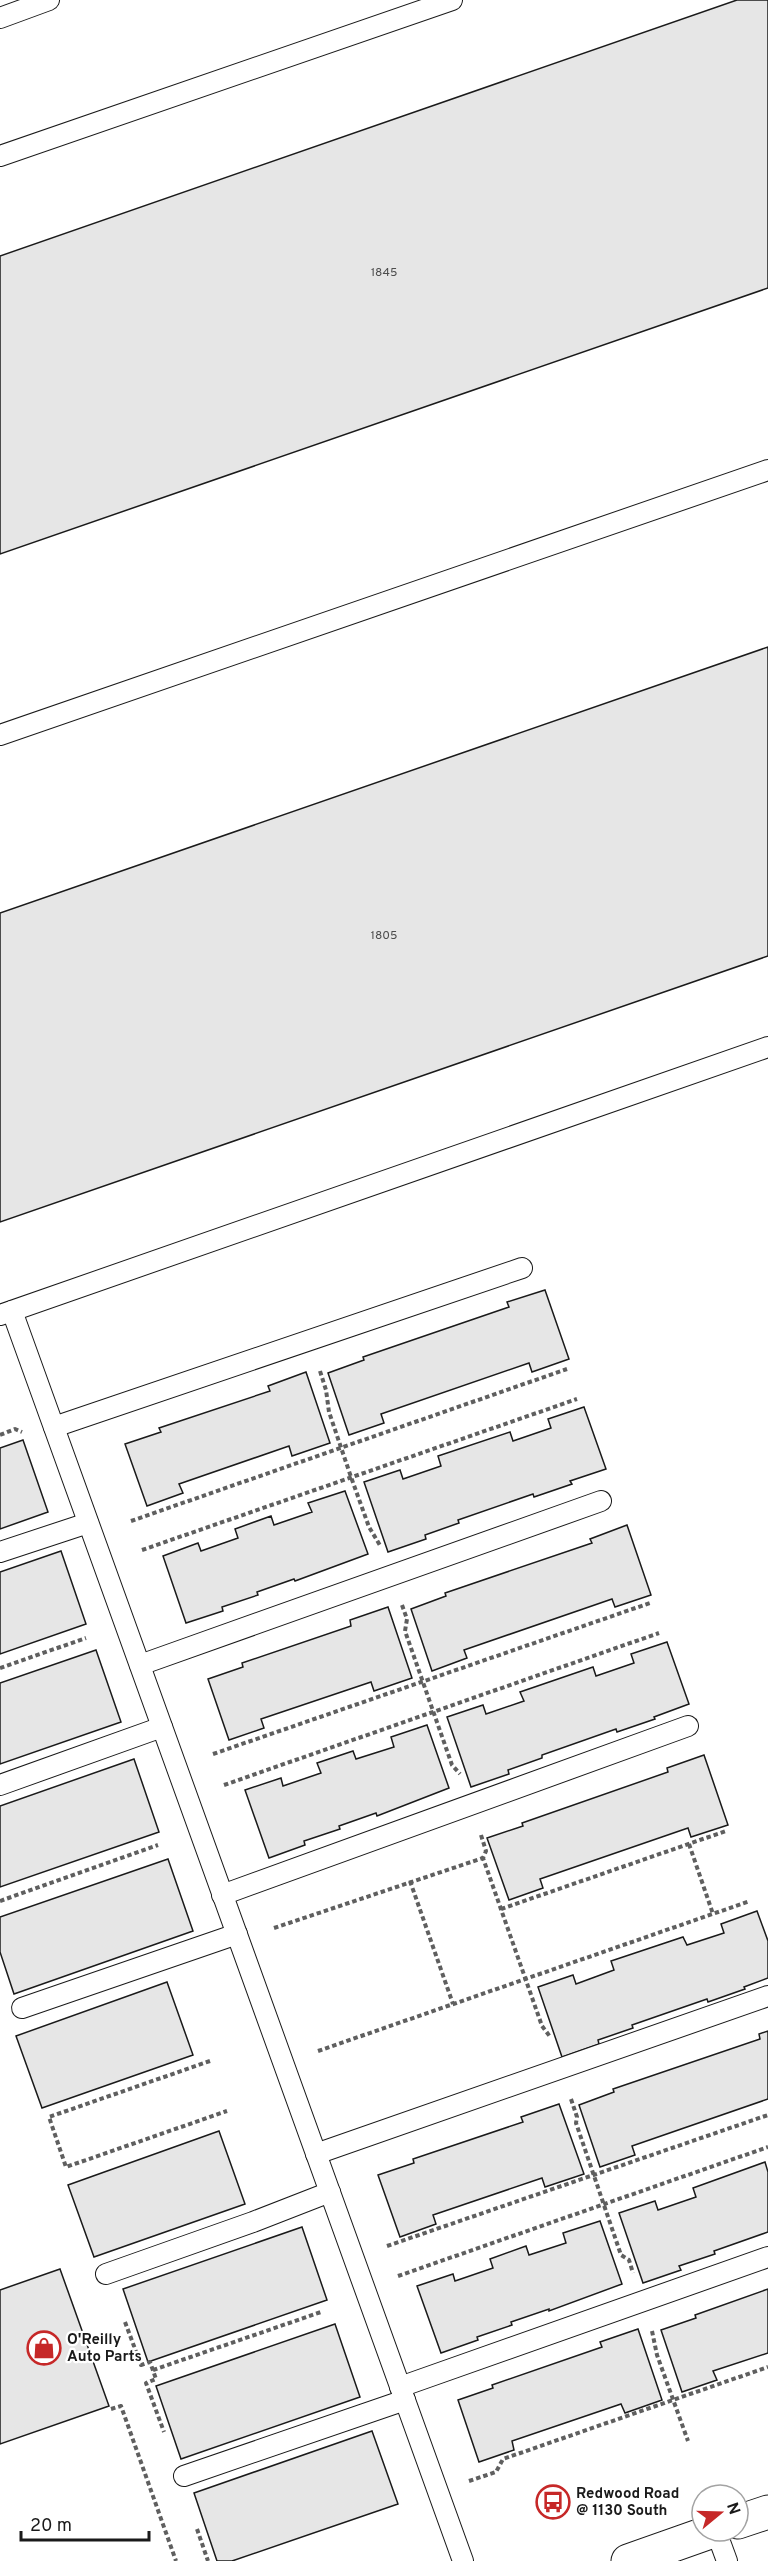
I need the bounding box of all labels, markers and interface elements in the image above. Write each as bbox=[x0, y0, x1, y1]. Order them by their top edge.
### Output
house number: 1845 bbox=[371, 265, 397, 281]
house number: 1805 bbox=[371, 928, 397, 944]
shop icon: O'Reilly Auto Parts bbox=[26, 2330, 62, 2366]
place label: O'Reilly Auto Parts bbox=[67, 2331, 142, 2367]
north arrow bbox=[690, 2483, 750, 2543]
bus stop icon: Redwood Road @ 1130 South bbox=[535, 2484, 571, 2520]
place label: Redwood Road @ 1130 South bbox=[576, 2485, 679, 2521]
text: N bbox=[721, 2500, 744, 2517]
scale bar bbox=[21, 2504, 148, 2542]
text: 20 m bbox=[30, 2515, 72, 2538]

